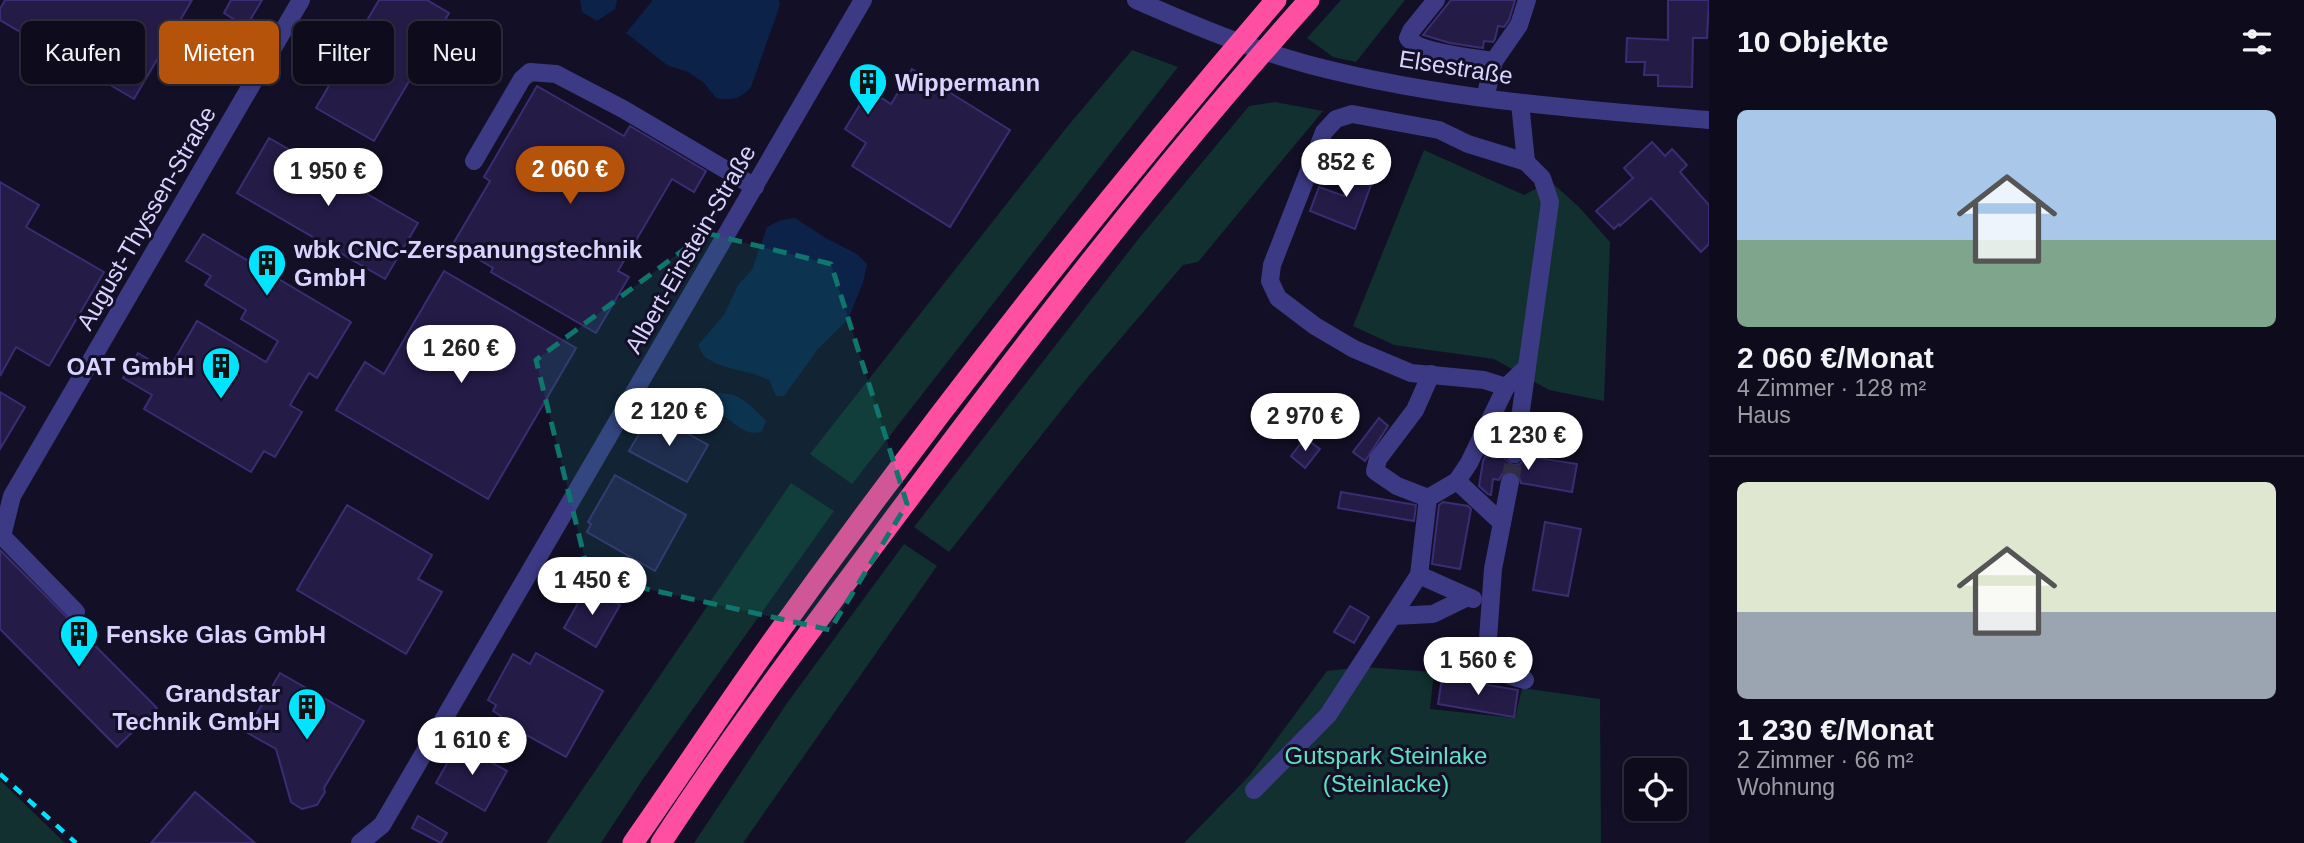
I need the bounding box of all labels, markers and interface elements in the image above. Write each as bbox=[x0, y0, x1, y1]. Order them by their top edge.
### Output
chip: Kaufen bbox=[21, 21, 145, 84]
chip: Mieten bbox=[159, 21, 279, 84]
chip: Filter bbox=[293, 21, 394, 84]
chip: Neu bbox=[408, 21, 501, 84]
icon: filters bbox=[2238, 23, 2276, 61]
text: 10 Objekte bbox=[1737, 25, 1889, 58]
street label: Elsestraße bbox=[1397, 45, 1515, 89]
building icon: Wippermann bbox=[847, 61, 889, 116]
place label: Wippermann bbox=[895, 69, 1040, 96]
street label: August-Thyssen-Straße bbox=[71, 102, 221, 334]
street label: Albert-Einstein-Straße bbox=[619, 140, 761, 358]
pin: 852 € bbox=[1297, 140, 1395, 199]
pin: 2 060 € bbox=[505, 146, 635, 206]
pin: 1 950 € bbox=[263, 148, 393, 208]
text: 852 € bbox=[1317, 149, 1375, 175]
text: 2 060 € bbox=[532, 156, 608, 182]
icon: home bbox=[1944, 156, 2070, 282]
text: 1 950 € bbox=[290, 158, 366, 184]
place label: wbk CNC-Zerspanungstechnik GmbH bbox=[293, 236, 643, 291]
building icon: wbk CNC-Zerspanungstechnik GmbH bbox=[246, 242, 288, 297]
pin: 1 260 € bbox=[396, 326, 526, 385]
text: 1 260 € bbox=[423, 335, 499, 361]
text: 2 060 €/Monat bbox=[1737, 341, 1934, 374]
building icon: OAT GmbH bbox=[200, 345, 242, 400]
place label: OAT GmbH bbox=[66, 353, 194, 380]
text: 4 Zimmer · 128 m² bbox=[1737, 375, 1926, 401]
pin: 2 120 € bbox=[604, 388, 734, 448]
pin: 2 970 € bbox=[1240, 393, 1370, 453]
text: 2 120 € bbox=[631, 398, 707, 424]
text: Haus bbox=[1737, 402, 1791, 428]
text: 2 970 € bbox=[1267, 403, 1343, 429]
pin: 1 230 € bbox=[1463, 412, 1593, 472]
text: 1 230 € bbox=[1490, 422, 1566, 448]
icon: home bbox=[1944, 528, 2070, 654]
pin: 1 450 € bbox=[527, 558, 657, 617]
text: 1 450 € bbox=[554, 567, 630, 593]
building icon: Fenske Glas GmbH bbox=[58, 613, 100, 668]
place label: Fenske Glas GmbH bbox=[106, 621, 326, 648]
pin: 1 560 € bbox=[1413, 638, 1543, 697]
text: 1 560 € bbox=[1440, 647, 1516, 673]
place label: Grandstar Technik GmbH bbox=[112, 680, 280, 735]
building icon: Grandstar Technik GmbH bbox=[286, 686, 328, 741]
text: 1 230 €/Monat bbox=[1737, 713, 1934, 746]
pin: 1 610 € bbox=[407, 718, 537, 777]
text: 1 610 € bbox=[434, 727, 510, 753]
park label: Gutspark Steinlake (Steinlacke) bbox=[1285, 742, 1487, 797]
text: 2 Zimmer · 66 m² bbox=[1737, 747, 1913, 773]
map controls bbox=[1624, 758, 1687, 821]
button: locate bbox=[1624, 758, 1687, 821]
text: Wohnung bbox=[1737, 774, 1835, 800]

